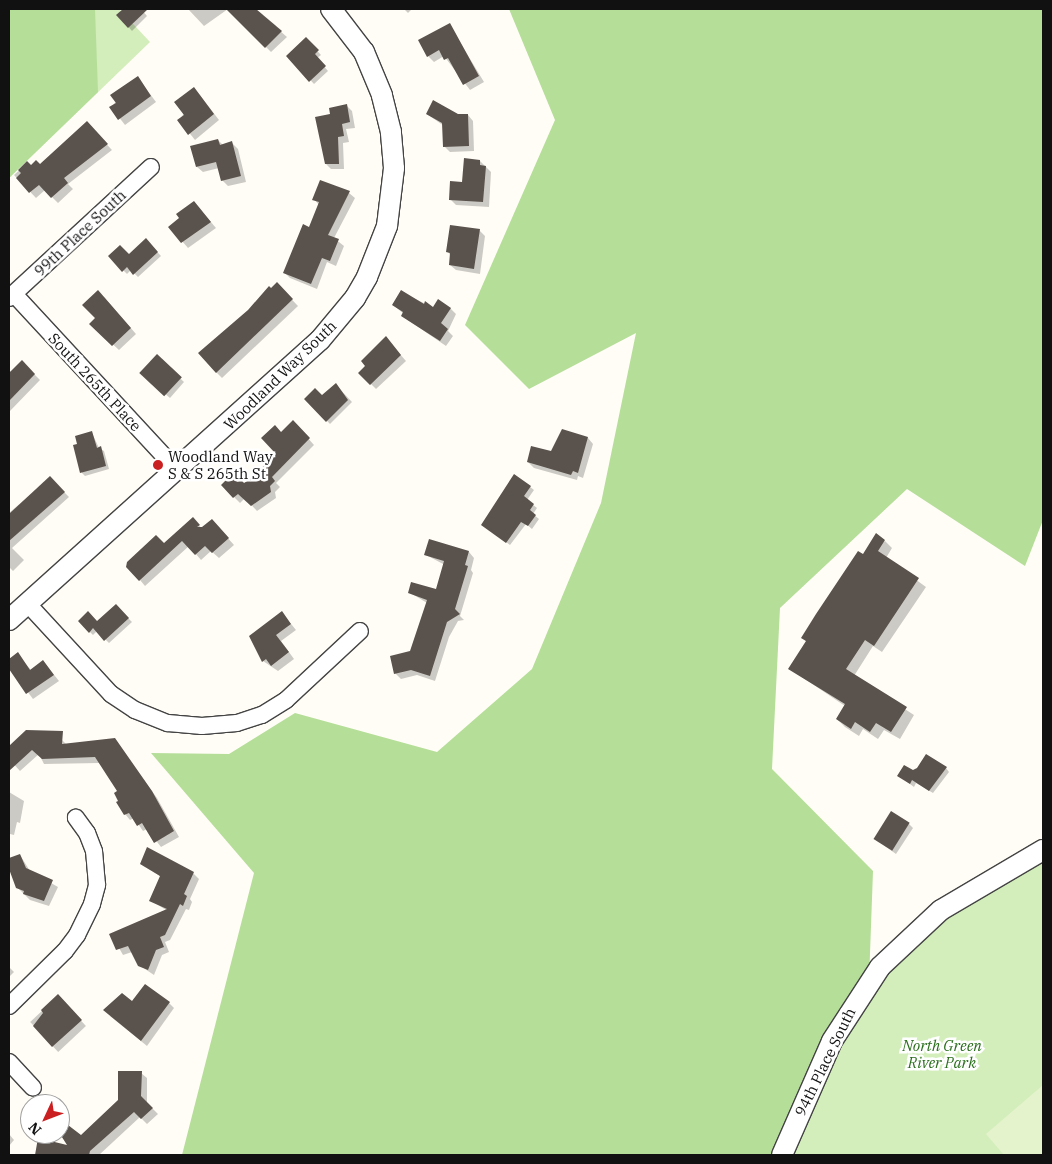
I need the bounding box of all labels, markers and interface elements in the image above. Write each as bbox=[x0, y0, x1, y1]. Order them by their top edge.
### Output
street label: 99th Place South bbox=[31, 186, 129, 280]
street label: Woodland Way South bbox=[220, 317, 340, 433]
street label: South 265th Place bbox=[45, 329, 145, 435]
place label: Woodland Way S & S 265th St bbox=[168, 447, 273, 482]
marker: Woodland Way S & S 265th St bbox=[152, 459, 164, 471]
street label: 94th Place South bbox=[791, 1005, 859, 1119]
park label: North Green River Park bbox=[902, 1036, 982, 1071]
north arrow bbox=[20, 1094, 70, 1144]
text: N bbox=[24, 1118, 45, 1139]

